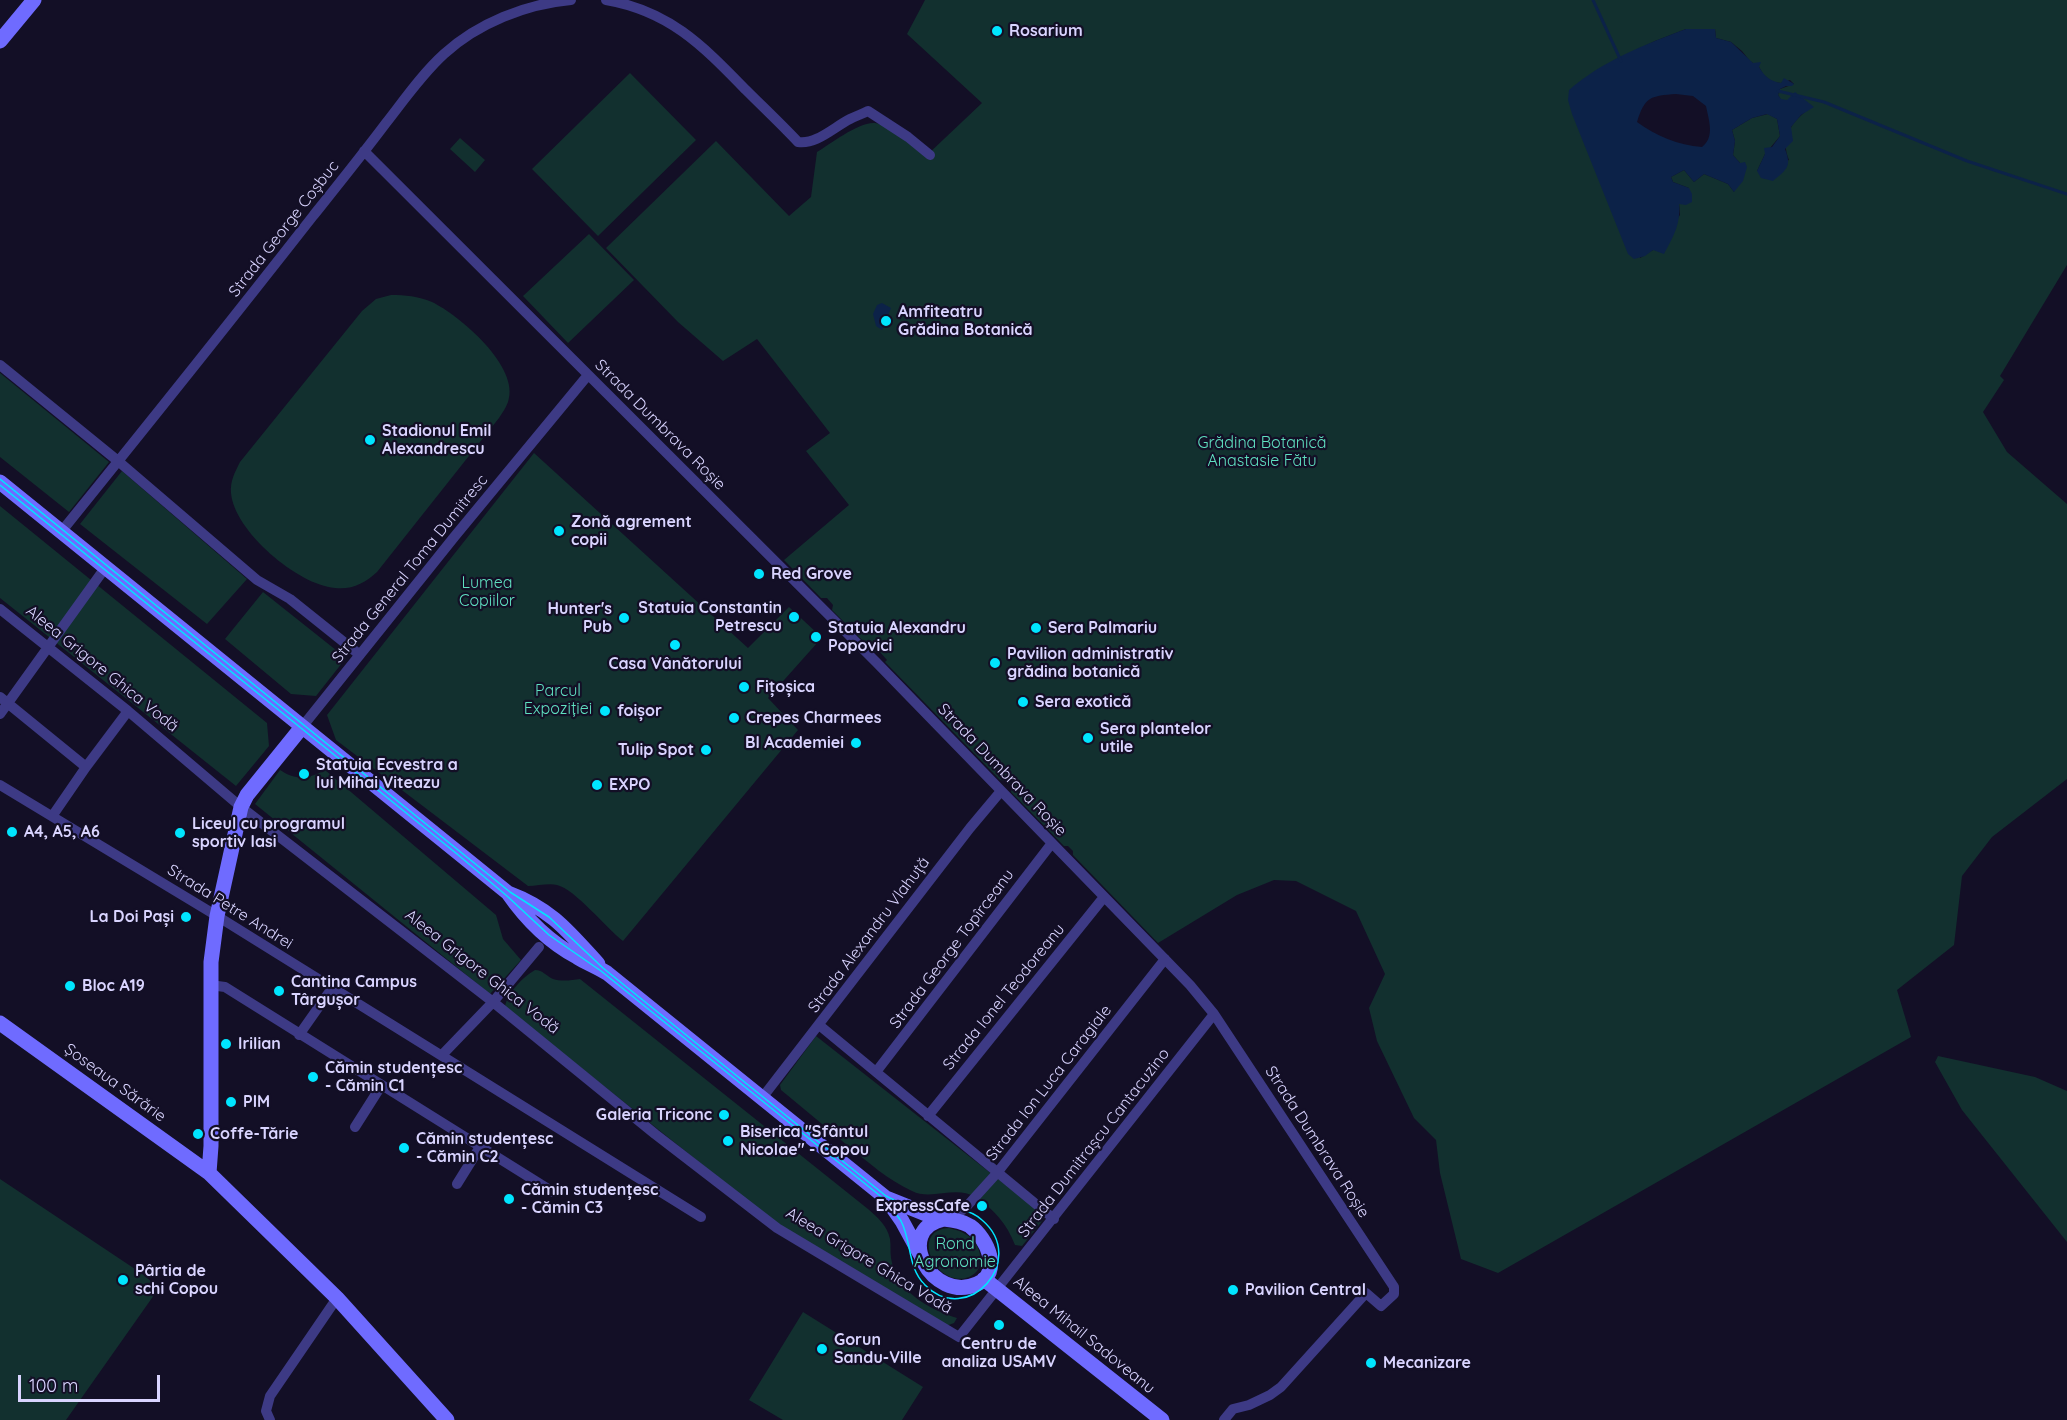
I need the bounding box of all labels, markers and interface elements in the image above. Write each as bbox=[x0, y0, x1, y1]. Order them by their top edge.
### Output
place label: Rosarium bbox=[1009, 21, 1083, 41]
marker: Rosarium bbox=[990, 24, 1004, 38]
street label: Strada George Coșbuc bbox=[225, 157, 343, 301]
place label: Amfiteatru Grădina Botanică bbox=[898, 302, 1033, 340]
marker: Amfiteatru Grădina Botanică bbox=[879, 314, 893, 328]
street label: Strada Dumbrava Roșie bbox=[591, 356, 729, 494]
place label: Stadionul Emil Alexandrescu bbox=[382, 421, 492, 459]
marker: Stadionul Emil Alexandrescu bbox=[363, 433, 377, 447]
park label: Grădina Botanică Anastasie Fătu bbox=[1197, 433, 1327, 471]
street label: Strada General Toma Dumitresc bbox=[328, 471, 492, 667]
place label: Zonă agrement copii bbox=[571, 512, 692, 550]
marker: Zonă agrement copii bbox=[552, 524, 566, 538]
place label: Red Grove bbox=[771, 564, 852, 584]
marker: Red Grove bbox=[752, 567, 766, 581]
park label: Lumea Copiilor bbox=[459, 573, 515, 611]
place label: Statuia Constantin Petrescu bbox=[638, 598, 782, 636]
place label: Hunter's Pub bbox=[548, 599, 612, 637]
street label: Aleea Grigore Ghica Vodă bbox=[22, 602, 182, 736]
marker: Statuia Constantin Petrescu bbox=[787, 610, 801, 624]
marker: Hunter's Pub bbox=[617, 611, 631, 625]
place label: Statuia Alexandru Popovici bbox=[828, 618, 966, 656]
place label: Sera Palmariu bbox=[1048, 618, 1157, 638]
marker: Sera Palmariu bbox=[1029, 621, 1043, 635]
marker: Statuia Alexandru Popovici bbox=[809, 630, 823, 644]
marker: Casa Vânătorului bbox=[668, 638, 682, 652]
place label: Pavilion administrativ grădina botanică bbox=[1007, 644, 1174, 682]
place label: Casa Vânătorului bbox=[609, 654, 741, 674]
marker: Pavilion administrativ grădina botanică bbox=[988, 656, 1002, 670]
place label: Fițoșica bbox=[756, 677, 815, 697]
marker: Fițoșica bbox=[737, 680, 751, 694]
park label: Parcul Expoziției bbox=[524, 681, 592, 719]
place label: Sera exotică bbox=[1035, 692, 1131, 712]
marker: Sera exotică bbox=[1016, 695, 1030, 709]
street label: Strada Dumbrava Roșie bbox=[934, 700, 1070, 840]
place label: foișor bbox=[617, 701, 662, 721]
marker: foișor bbox=[598, 704, 612, 718]
place label: Crepes Charmees bbox=[746, 708, 881, 728]
marker: Crepes Charmees bbox=[727, 711, 741, 725]
place label: Sera plantelor utile bbox=[1100, 719, 1211, 757]
marker: Sera plantelor utile bbox=[1081, 731, 1095, 745]
place label: Bl Academiei bbox=[745, 733, 844, 753]
marker: Bl Academiei bbox=[849, 736, 863, 750]
place label: Tulip Spot bbox=[618, 740, 694, 760]
marker: Tulip Spot bbox=[699, 743, 713, 757]
place label: Statuia Ecvestra a lui Mihai Viteazu bbox=[316, 755, 458, 793]
marker: Statuia Ecvestra a lui Mihai Viteazu bbox=[297, 767, 311, 781]
place label: EXPO bbox=[609, 775, 650, 795]
marker: EXPO bbox=[590, 778, 604, 792]
place label: Liceul cu programul sportiv Iasi bbox=[192, 814, 345, 852]
place label: A4, A5, A6 bbox=[24, 822, 100, 842]
marker: A4, A5, A6 bbox=[5, 825, 19, 839]
marker: Liceul cu programul sportiv Iasi bbox=[173, 826, 187, 840]
street label: Strada Alexandru Vlahuță bbox=[804, 853, 934, 1017]
street label: Strada Petre Andrei bbox=[164, 861, 296, 953]
street label: Strada George Topîrceanu bbox=[886, 866, 1018, 1032]
street label: Aleea Grigore Ghica Vodă bbox=[401, 906, 563, 1038]
place label: La Doi Pași bbox=[90, 907, 174, 927]
marker: La Doi Pași bbox=[179, 910, 193, 924]
street label: Strada Ionel Teodoreanu bbox=[939, 920, 1069, 1074]
place label: Cantina Campus Târgușor bbox=[291, 972, 417, 1010]
place label: Bloc A19 bbox=[82, 976, 145, 996]
marker: Bloc A19 bbox=[63, 979, 77, 993]
marker: Cantina Campus Târgușor bbox=[272, 984, 286, 998]
street label: Strada Ion Luca Caragiale bbox=[982, 1001, 1116, 1165]
place label: Irilian bbox=[238, 1034, 281, 1054]
marker: Irilian bbox=[219, 1037, 233, 1051]
street label: Șoseaua Sărărie bbox=[60, 1040, 170, 1126]
street label: Strada Dumitrașcu Cantacuzino bbox=[1014, 1045, 1174, 1241]
place label: Cămin studențesc - Cămin C1 bbox=[325, 1058, 462, 1096]
street label: Strada Dumbrava Roșie bbox=[1261, 1063, 1373, 1221]
marker: Cămin studențesc - Cămin C1 bbox=[306, 1070, 320, 1084]
place label: PIM bbox=[243, 1092, 270, 1112]
marker: PIM bbox=[224, 1095, 238, 1109]
place label: Galeria Triconc bbox=[596, 1105, 712, 1125]
marker: Galeria Triconc bbox=[717, 1108, 731, 1122]
place label: Biserica "Sfântul Nicolae" - Copou bbox=[740, 1122, 869, 1160]
place label: Coffe-Tărie bbox=[210, 1124, 298, 1144]
marker: Coffe-Tărie bbox=[191, 1127, 205, 1141]
place label: Cămin studențesc - Cămin C2 bbox=[416, 1129, 553, 1167]
marker: Biserica "Sfântul Nicolae" - Copou bbox=[721, 1134, 735, 1148]
marker: Cămin studențesc - Cămin C2 bbox=[397, 1141, 411, 1155]
place label: Cămin studențesc - Cămin C3 bbox=[521, 1180, 658, 1218]
marker: Cămin studențesc - Cămin C3 bbox=[502, 1192, 516, 1206]
place label: ExpressCafe bbox=[876, 1196, 970, 1216]
marker: ExpressCafe bbox=[975, 1199, 989, 1213]
street label: Aleea Grigore Ghica Vodă bbox=[782, 1204, 956, 1318]
park label: Rond Agronomie bbox=[914, 1234, 996, 1272]
place label: Pârtia de schi Copou bbox=[135, 1261, 218, 1299]
street label: Aleea Mihail Sadoveanu bbox=[1009, 1272, 1159, 1398]
marker: Pârtia de schi Copou bbox=[116, 1273, 130, 1287]
place label: Pavilion Central bbox=[1245, 1280, 1366, 1300]
marker: Pavilion Central bbox=[1226, 1283, 1240, 1297]
marker: Centru de analiza USAMV bbox=[992, 1318, 1006, 1332]
place label: Gorun Sandu-Ville bbox=[834, 1330, 922, 1368]
place label: Centru de analiza USAMV bbox=[942, 1334, 1056, 1372]
marker: Gorun Sandu-Ville bbox=[815, 1342, 829, 1356]
place label: Mecanizare bbox=[1383, 1353, 1471, 1373]
marker: Mecanizare bbox=[1364, 1356, 1378, 1370]
scale bar bbox=[21, 1363, 164, 1401]
text: 100 m bbox=[29, 1374, 78, 1397]

